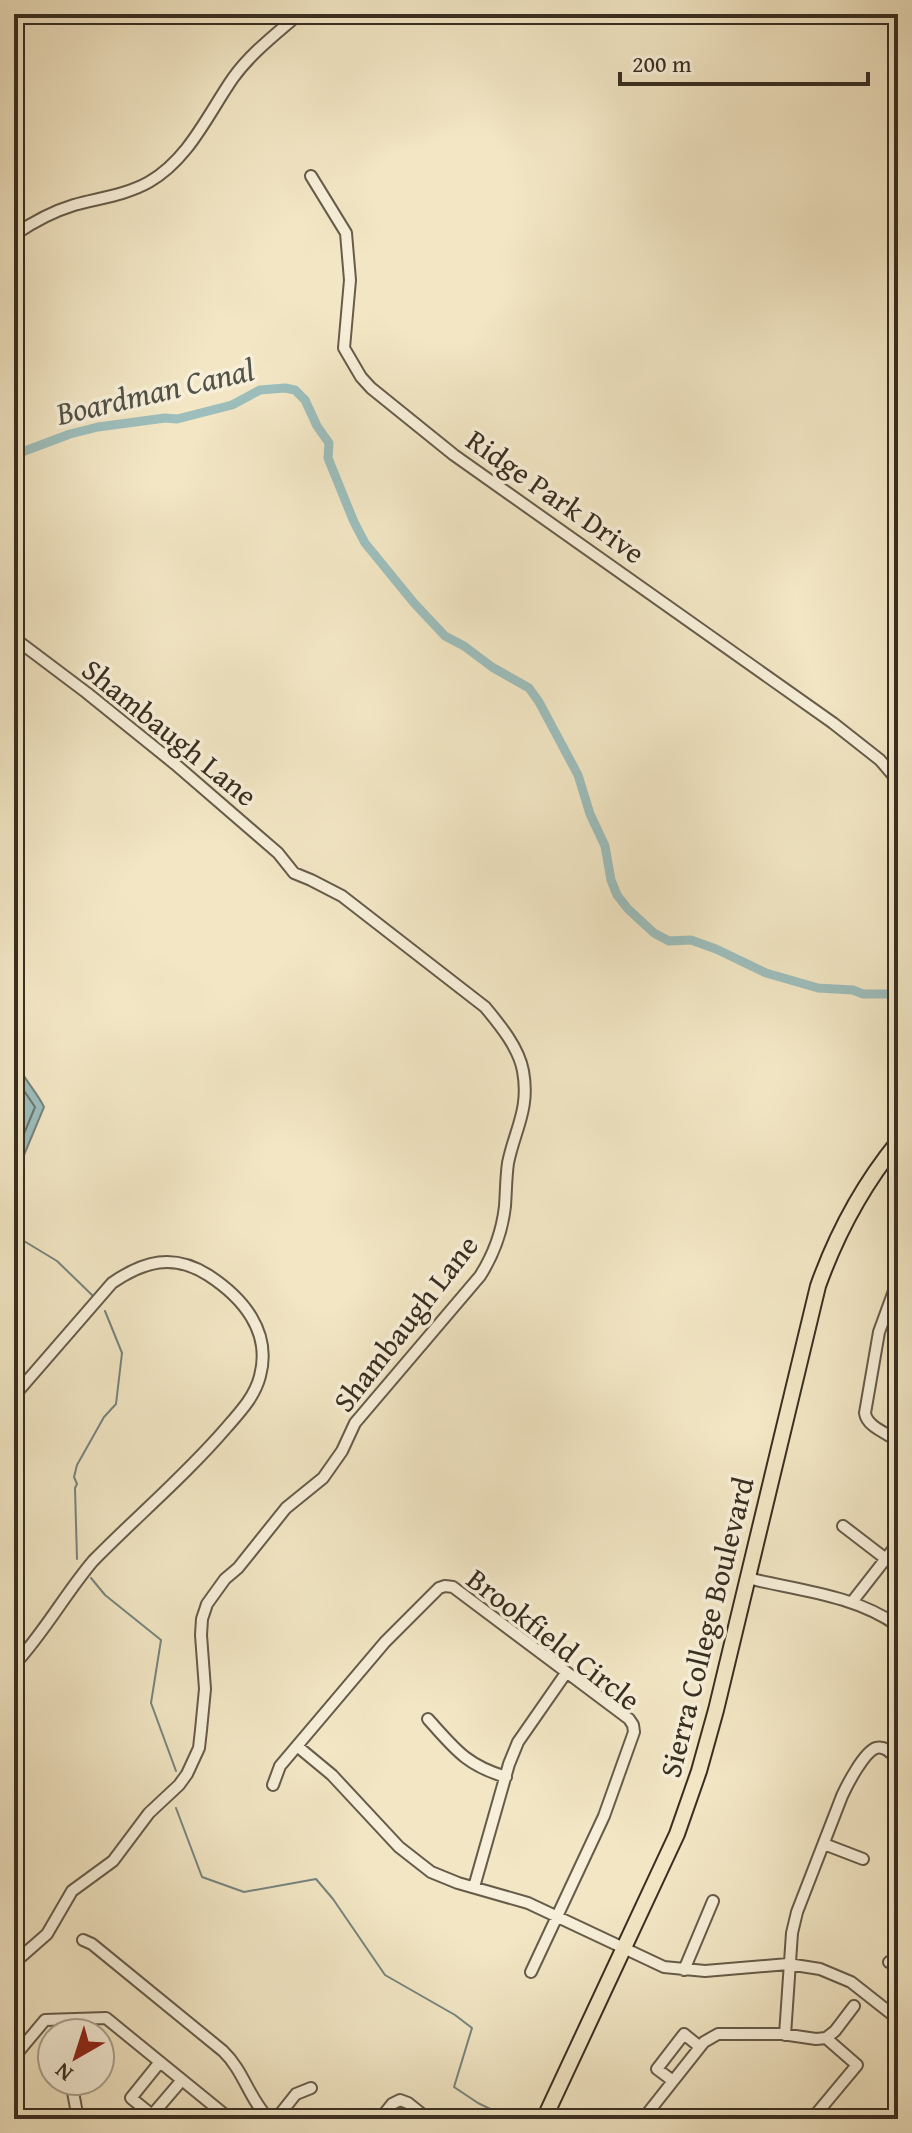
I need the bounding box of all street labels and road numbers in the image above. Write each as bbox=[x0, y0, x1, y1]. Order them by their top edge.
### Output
street label: Ridge Park Drive bbox=[458, 418, 654, 574]
street label: Shambaugh Lane bbox=[73, 647, 267, 817]
street label: Shambaugh Lane bbox=[322, 1225, 488, 1421]
street label: Sierra College Boulevard bbox=[647, 1472, 765, 1782]
street label: Brookfield Circle bbox=[458, 1557, 650, 1721]

